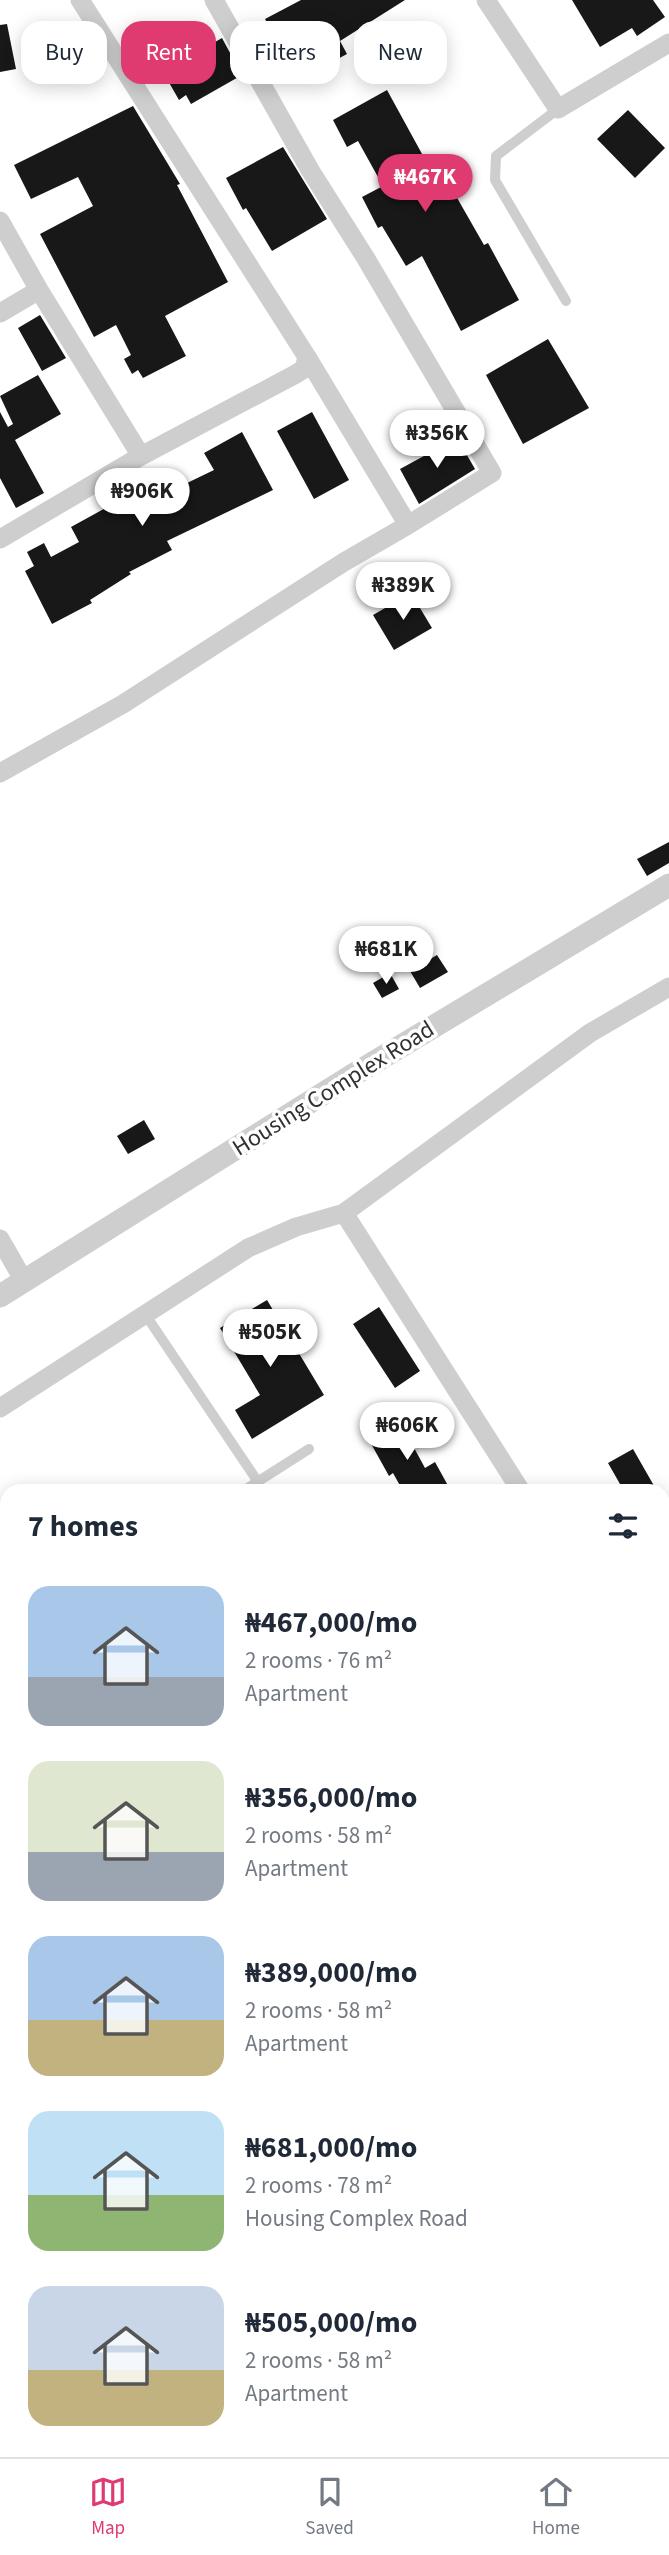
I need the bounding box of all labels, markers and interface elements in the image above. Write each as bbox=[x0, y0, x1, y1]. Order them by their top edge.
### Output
chip: Buy bbox=[21, 21, 107, 84]
chip: Rent bbox=[121, 21, 216, 84]
chip: Filters bbox=[230, 21, 340, 84]
chip: New bbox=[354, 21, 447, 84]
pin: ₦467K bbox=[376, 154, 474, 214]
text: ₦467K bbox=[394, 160, 456, 193]
pin: ₦356K bbox=[388, 410, 486, 470]
text: ₦356K bbox=[406, 416, 468, 449]
pin: ₦906K bbox=[93, 468, 191, 528]
text: ₦906K bbox=[111, 474, 173, 507]
pin: ₦389K bbox=[354, 562, 452, 622]
text: ₦389K bbox=[372, 568, 434, 601]
pin: ₦681K bbox=[337, 926, 435, 986]
text: ₦681K bbox=[355, 932, 417, 965]
street label: Housing Complex Road bbox=[225, 1012, 441, 1165]
pin: ₦505K bbox=[221, 1310, 319, 1369]
text: ₦505K bbox=[239, 1315, 301, 1348]
pin: ₦606K bbox=[358, 1402, 456, 1462]
text: ₦606K bbox=[376, 1408, 438, 1441]
text: 7 homes bbox=[28, 1505, 138, 1548]
icon: filters bbox=[604, 1507, 642, 1545]
text: ₦467,000/mo bbox=[245, 1601, 417, 1644]
icon: home bbox=[84, 1614, 168, 1698]
text: 2 rooms · 76 m² bbox=[245, 1644, 392, 1677]
text: Apartment bbox=[245, 1677, 348, 1710]
text: ₦356,000/mo bbox=[245, 1776, 417, 1819]
icon: home bbox=[84, 1789, 168, 1873]
text: 2 rooms · 58 m² bbox=[245, 1819, 392, 1852]
text: Apartment bbox=[245, 1852, 348, 1885]
text: ₦389,000/mo bbox=[245, 1951, 417, 1994]
icon: home bbox=[84, 1964, 168, 2048]
text: 2 rooms · 58 m² bbox=[245, 1994, 392, 2027]
text: Apartment bbox=[245, 2027, 348, 2060]
text: ₦681,000/mo bbox=[245, 2126, 417, 2169]
icon: home bbox=[84, 2139, 168, 2223]
text: 2 rooms · 78 m² bbox=[245, 2169, 392, 2202]
text: Housing Complex Road bbox=[245, 2202, 468, 2235]
text: ₦505,000/mo bbox=[245, 2301, 417, 2344]
icon: home bbox=[84, 2314, 168, 2398]
text: 2 rooms · 58 m² bbox=[245, 2344, 392, 2377]
text: Apartment bbox=[245, 2377, 348, 2410]
tab: Map bbox=[89, 2473, 127, 2542]
tab: Saved bbox=[305, 2473, 354, 2542]
tab: Home bbox=[532, 2473, 580, 2542]

